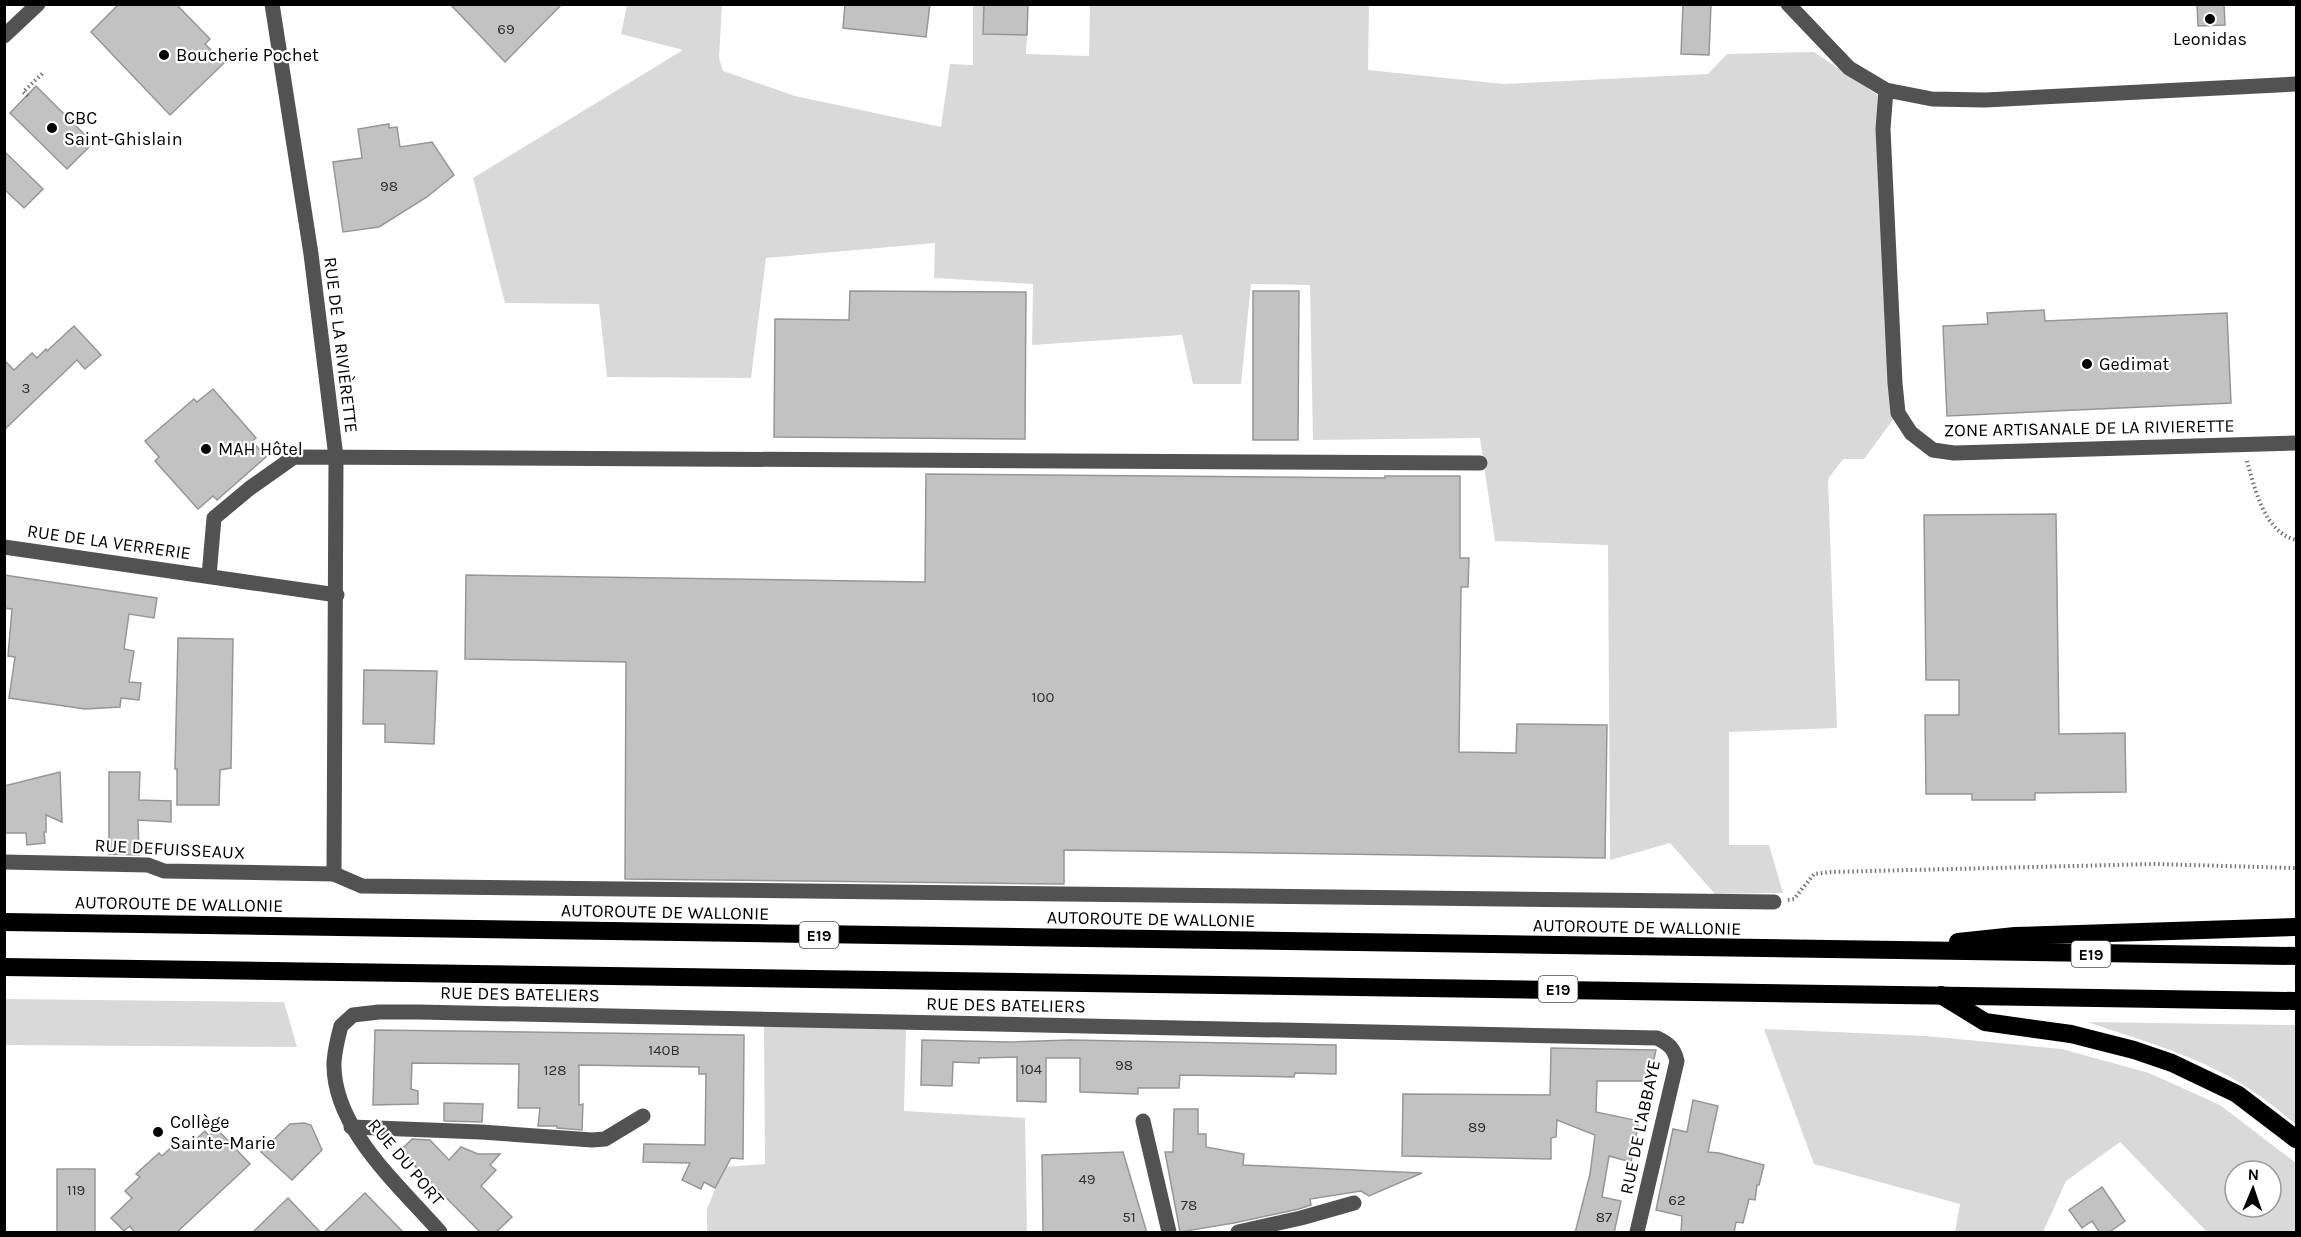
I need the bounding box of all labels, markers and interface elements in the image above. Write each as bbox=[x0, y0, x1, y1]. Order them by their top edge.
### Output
marker: Leonidas bbox=[2203, 12, 2217, 26]
house number: 69 bbox=[497, 20, 515, 38]
place label: Leonidas bbox=[2173, 28, 2247, 50]
place label: Boucherie Pochet bbox=[176, 44, 319, 66]
marker: Boucherie Pochet bbox=[157, 48, 171, 62]
place label: CBC Saint-Ghislain bbox=[64, 107, 183, 150]
marker: CBC Saint-Ghislain bbox=[45, 121, 59, 135]
house number: 98 bbox=[380, 177, 398, 195]
street label: RUE DE LA RIVIÈRETTE bbox=[319, 256, 364, 434]
place label: Gedimat bbox=[2099, 353, 2170, 375]
marker: Gedimat bbox=[2080, 357, 2094, 371]
house number: 3 bbox=[22, 379, 30, 397]
street label: ZONE ARTISANALE DE LA RIVIERETTE bbox=[1943, 414, 2235, 442]
place label: MAH Hôtel bbox=[218, 438, 303, 460]
marker: MAH Hôtel bbox=[199, 442, 213, 456]
street label: RUE DE LA VERRERIE bbox=[26, 520, 192, 564]
house number: 100 bbox=[1032, 688, 1054, 706]
street label: RUE DEFUISSEAUX bbox=[94, 834, 246, 864]
street label: AUTOROUTE DE WALLONIE bbox=[75, 891, 283, 917]
street label: AUTOROUTE DE WALLONIE bbox=[561, 899, 769, 925]
street label: AUTOROUTE DE WALLONIE bbox=[1047, 906, 1255, 932]
street label: AUTOROUTE DE WALLONIE bbox=[1533, 914, 1741, 940]
road number: E19 bbox=[800, 922, 838, 948]
road number: E19 bbox=[2072, 941, 2110, 967]
road number: E19 bbox=[1538, 976, 1578, 1002]
street label: RUE DES BATELIERS bbox=[440, 982, 600, 1006]
street label: RUE DES BATELIERS bbox=[926, 993, 1086, 1017]
house number: 140B bbox=[648, 1041, 680, 1059]
house number: 98 bbox=[1115, 1056, 1133, 1074]
street label: RUE DE L'ABBAYE bbox=[1615, 1058, 1665, 1196]
house number: 104 bbox=[1020, 1060, 1043, 1078]
house number: 128 bbox=[544, 1061, 566, 1079]
place label: Collège Sainte-Marie bbox=[170, 1111, 276, 1154]
street label: RUE DU PORT bbox=[363, 1114, 449, 1210]
house number: 89 bbox=[1468, 1118, 1486, 1136]
marker: Collège Sainte-Marie bbox=[151, 1125, 165, 1139]
north arrow bbox=[2223, 1159, 2283, 1219]
text: N bbox=[2247, 1165, 2260, 1184]
house number: 49 bbox=[1078, 1170, 1096, 1188]
house number: 119 bbox=[67, 1181, 85, 1199]
house number: 62 bbox=[1668, 1191, 1686, 1209]
house number: 78 bbox=[1181, 1196, 1197, 1214]
house number: 51 bbox=[1122, 1208, 1136, 1226]
house number: 87 bbox=[1596, 1208, 1612, 1226]

